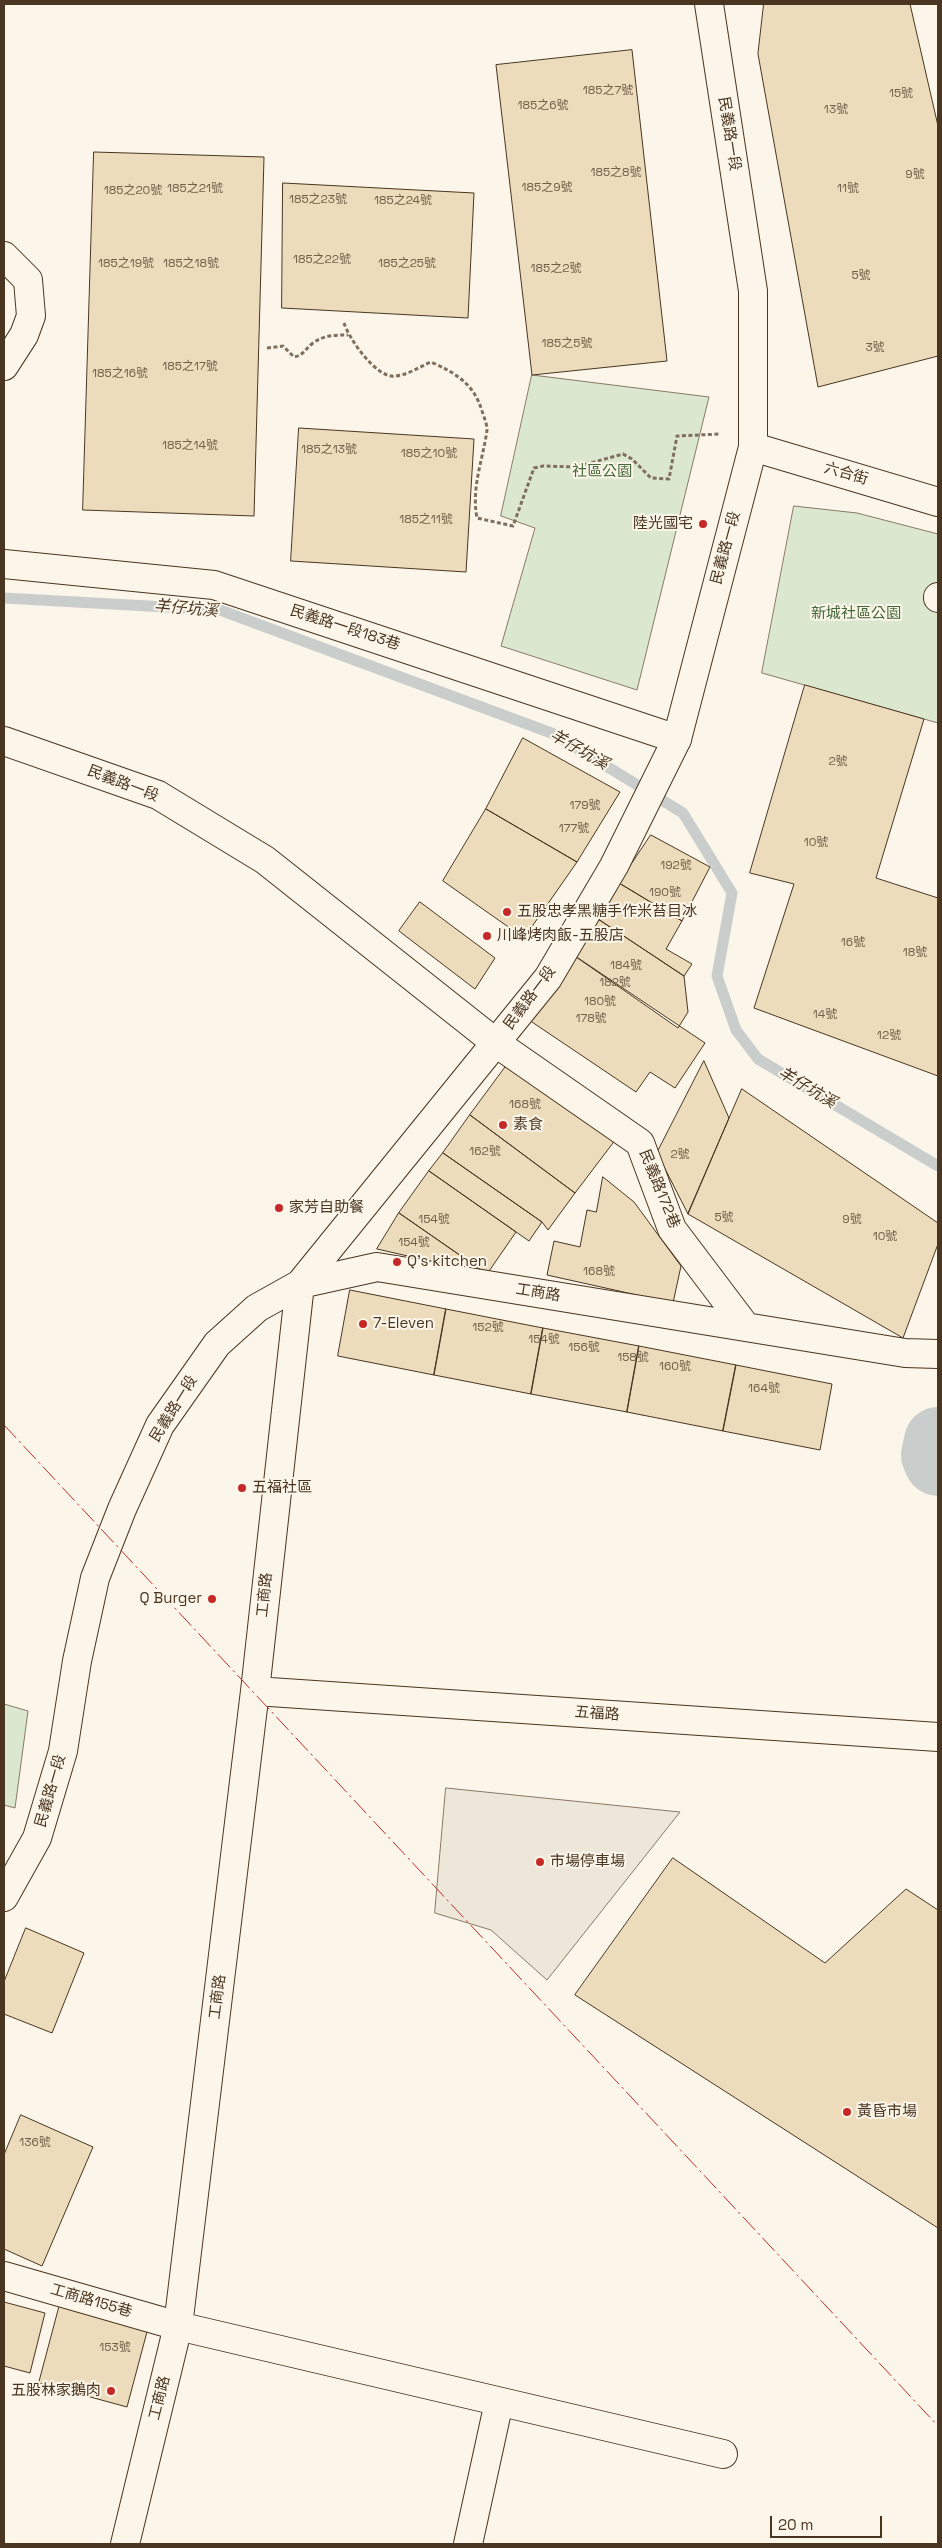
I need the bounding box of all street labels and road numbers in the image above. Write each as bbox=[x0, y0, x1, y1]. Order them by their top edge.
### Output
street label: 民義路一段 bbox=[714, 96, 744, 172]
street label: 六合街 bbox=[822, 459, 870, 489]
street label: 民義路一段 bbox=[708, 509, 744, 587]
street label: 民義路一段183巷 bbox=[288, 602, 402, 654]
street label: 民義路一段 bbox=[85, 762, 161, 806]
street label: 民義路一段 bbox=[500, 963, 560, 1033]
street label: 民義路172巷 bbox=[635, 1147, 683, 1231]
street label: 工商路 bbox=[514, 1281, 562, 1305]
street label: 民義路一段 bbox=[146, 1372, 202, 1446]
street label: 工商路 bbox=[254, 1572, 276, 1618]
street label: 五福路 bbox=[574, 1703, 620, 1725]
street label: 民義路一段 bbox=[32, 1752, 70, 1830]
street label: 工商路 bbox=[206, 1974, 230, 2020]
street label: 工商路155巷 bbox=[48, 2281, 134, 2321]
street label: 工商路 bbox=[146, 2374, 174, 2422]

